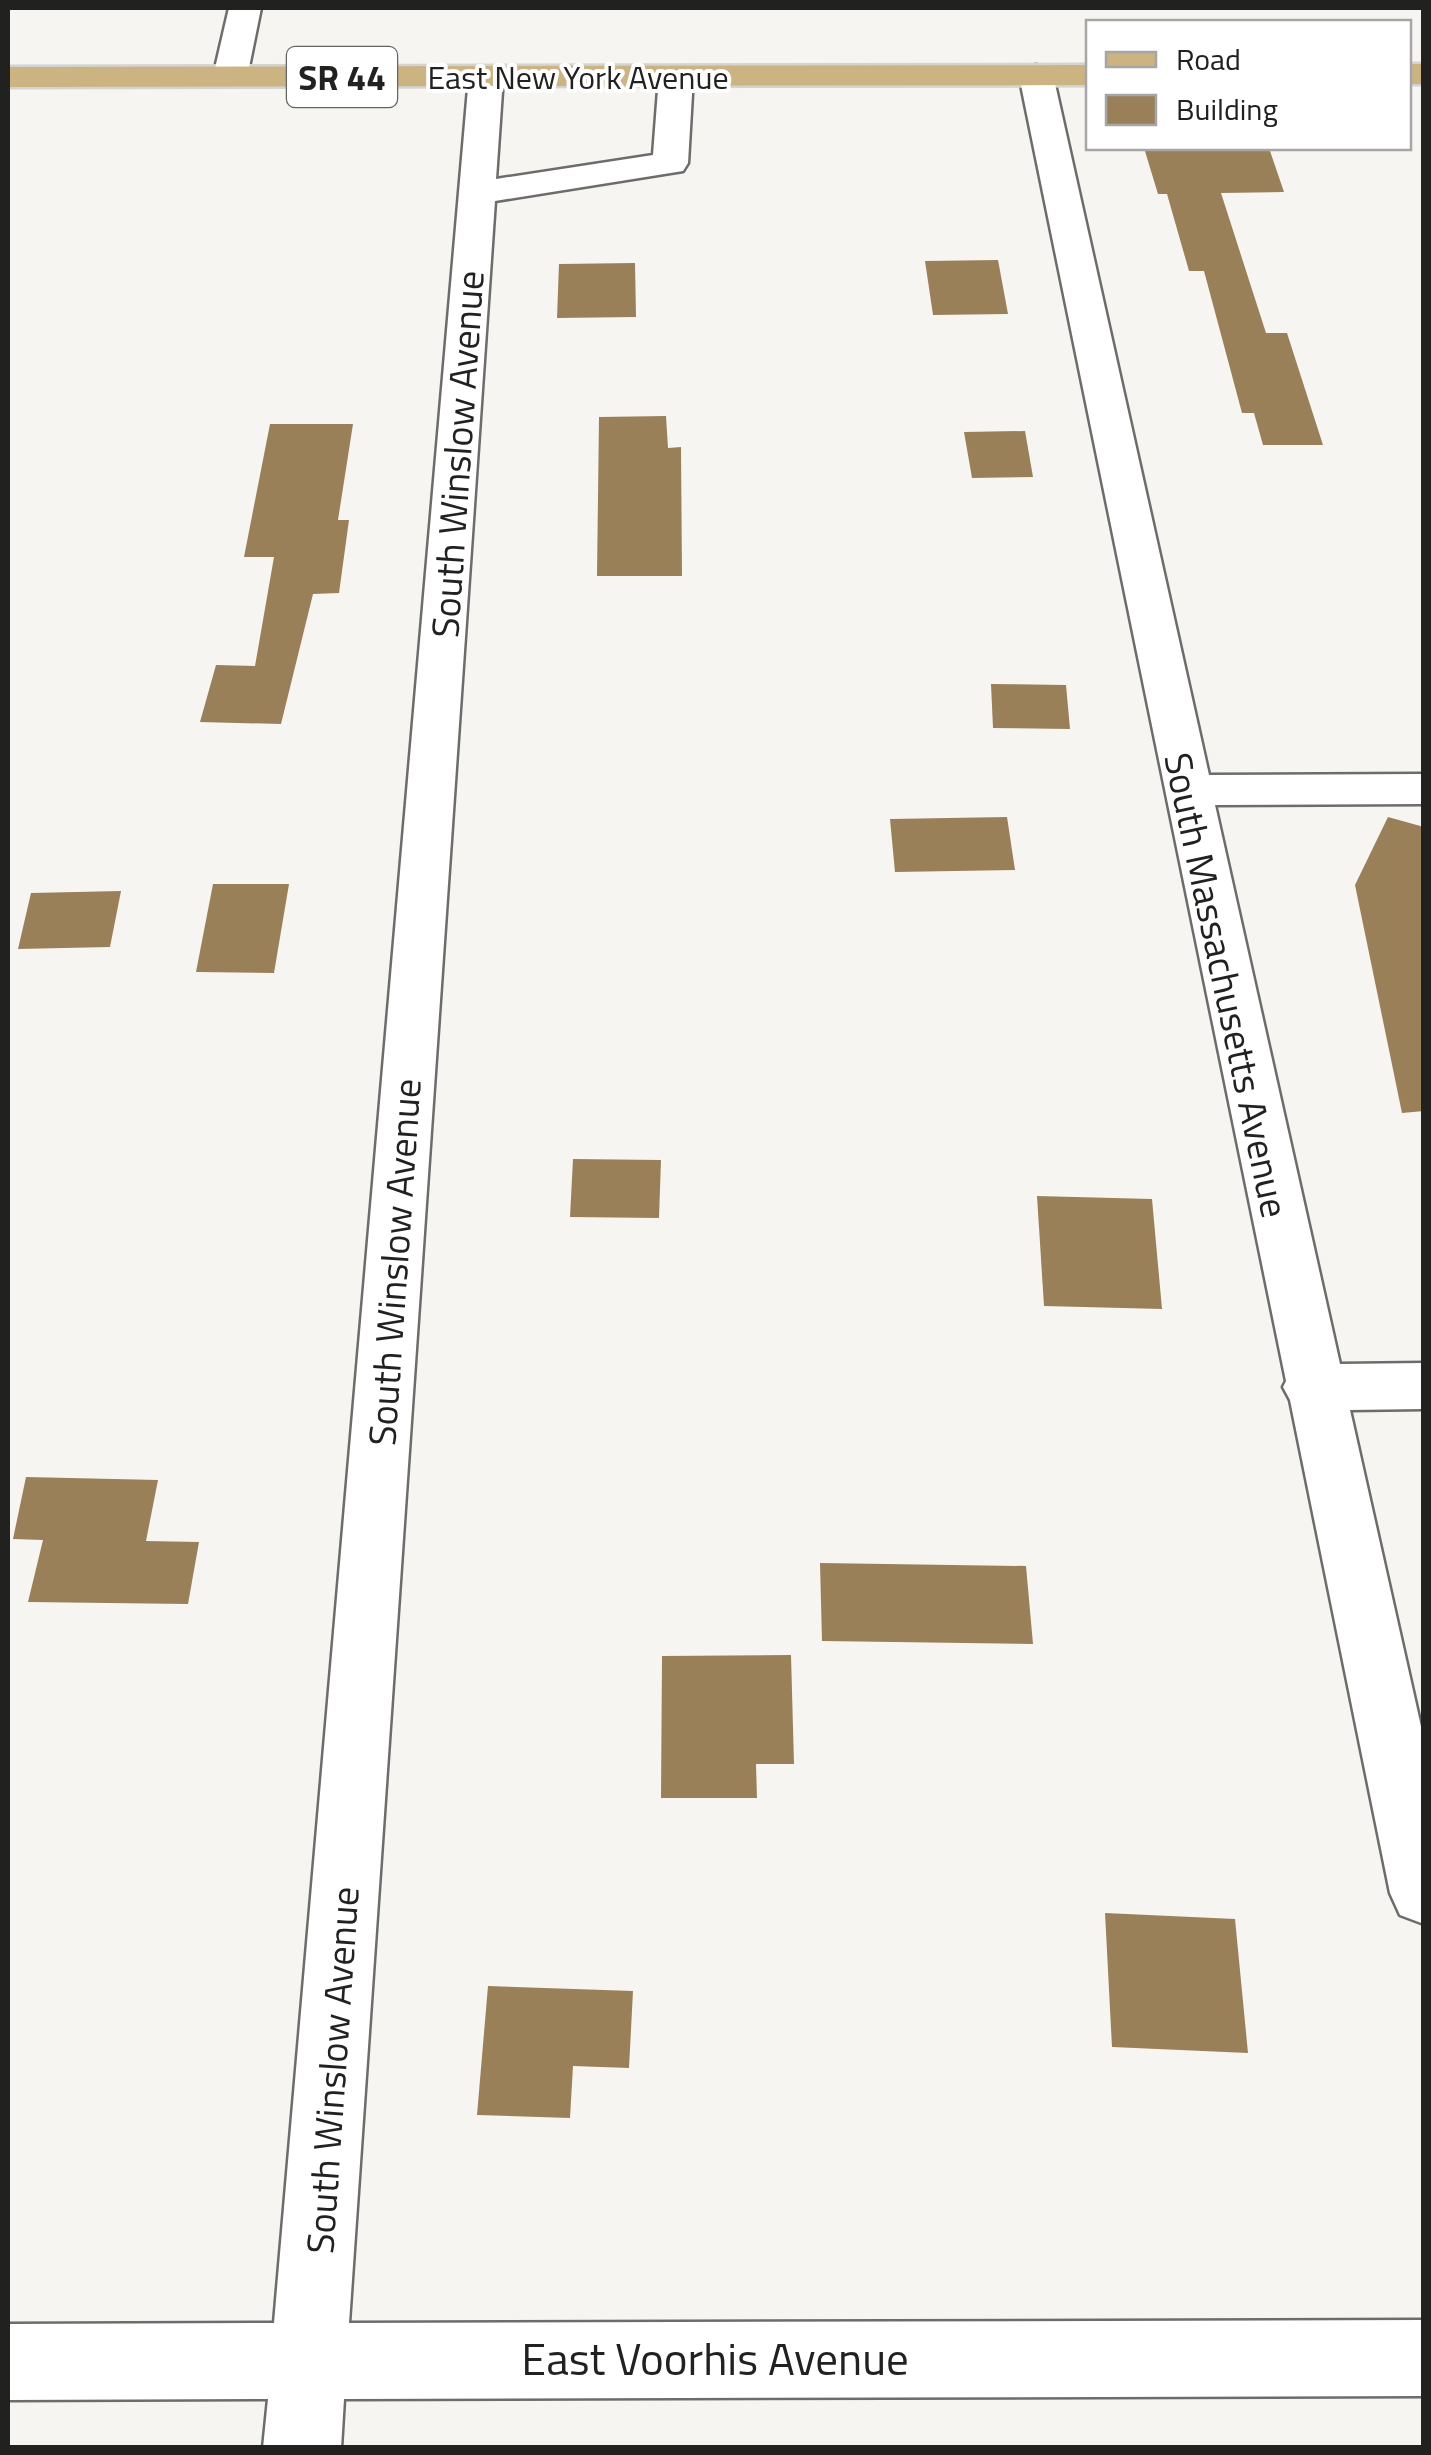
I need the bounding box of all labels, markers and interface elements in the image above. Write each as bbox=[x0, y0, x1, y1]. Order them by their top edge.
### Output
legend bbox=[1086, 20, 1411, 150]
text: Road bbox=[1176, 36, 1241, 82]
road number: SR 44 bbox=[287, 47, 397, 107]
street label: East New York Avenue bbox=[427, 53, 729, 101]
text: Building bbox=[1176, 86, 1278, 132]
street label: South Winslow Avenue bbox=[415, 269, 499, 639]
street label: South Massachusetts Avenue bbox=[1149, 747, 1305, 1223]
street label: South Winslow Avenue bbox=[352, 1077, 436, 1447]
street label: South Winslow Avenue bbox=[290, 1885, 374, 2255]
street label: East Voorhis Avenue bbox=[521, 2324, 909, 2392]

